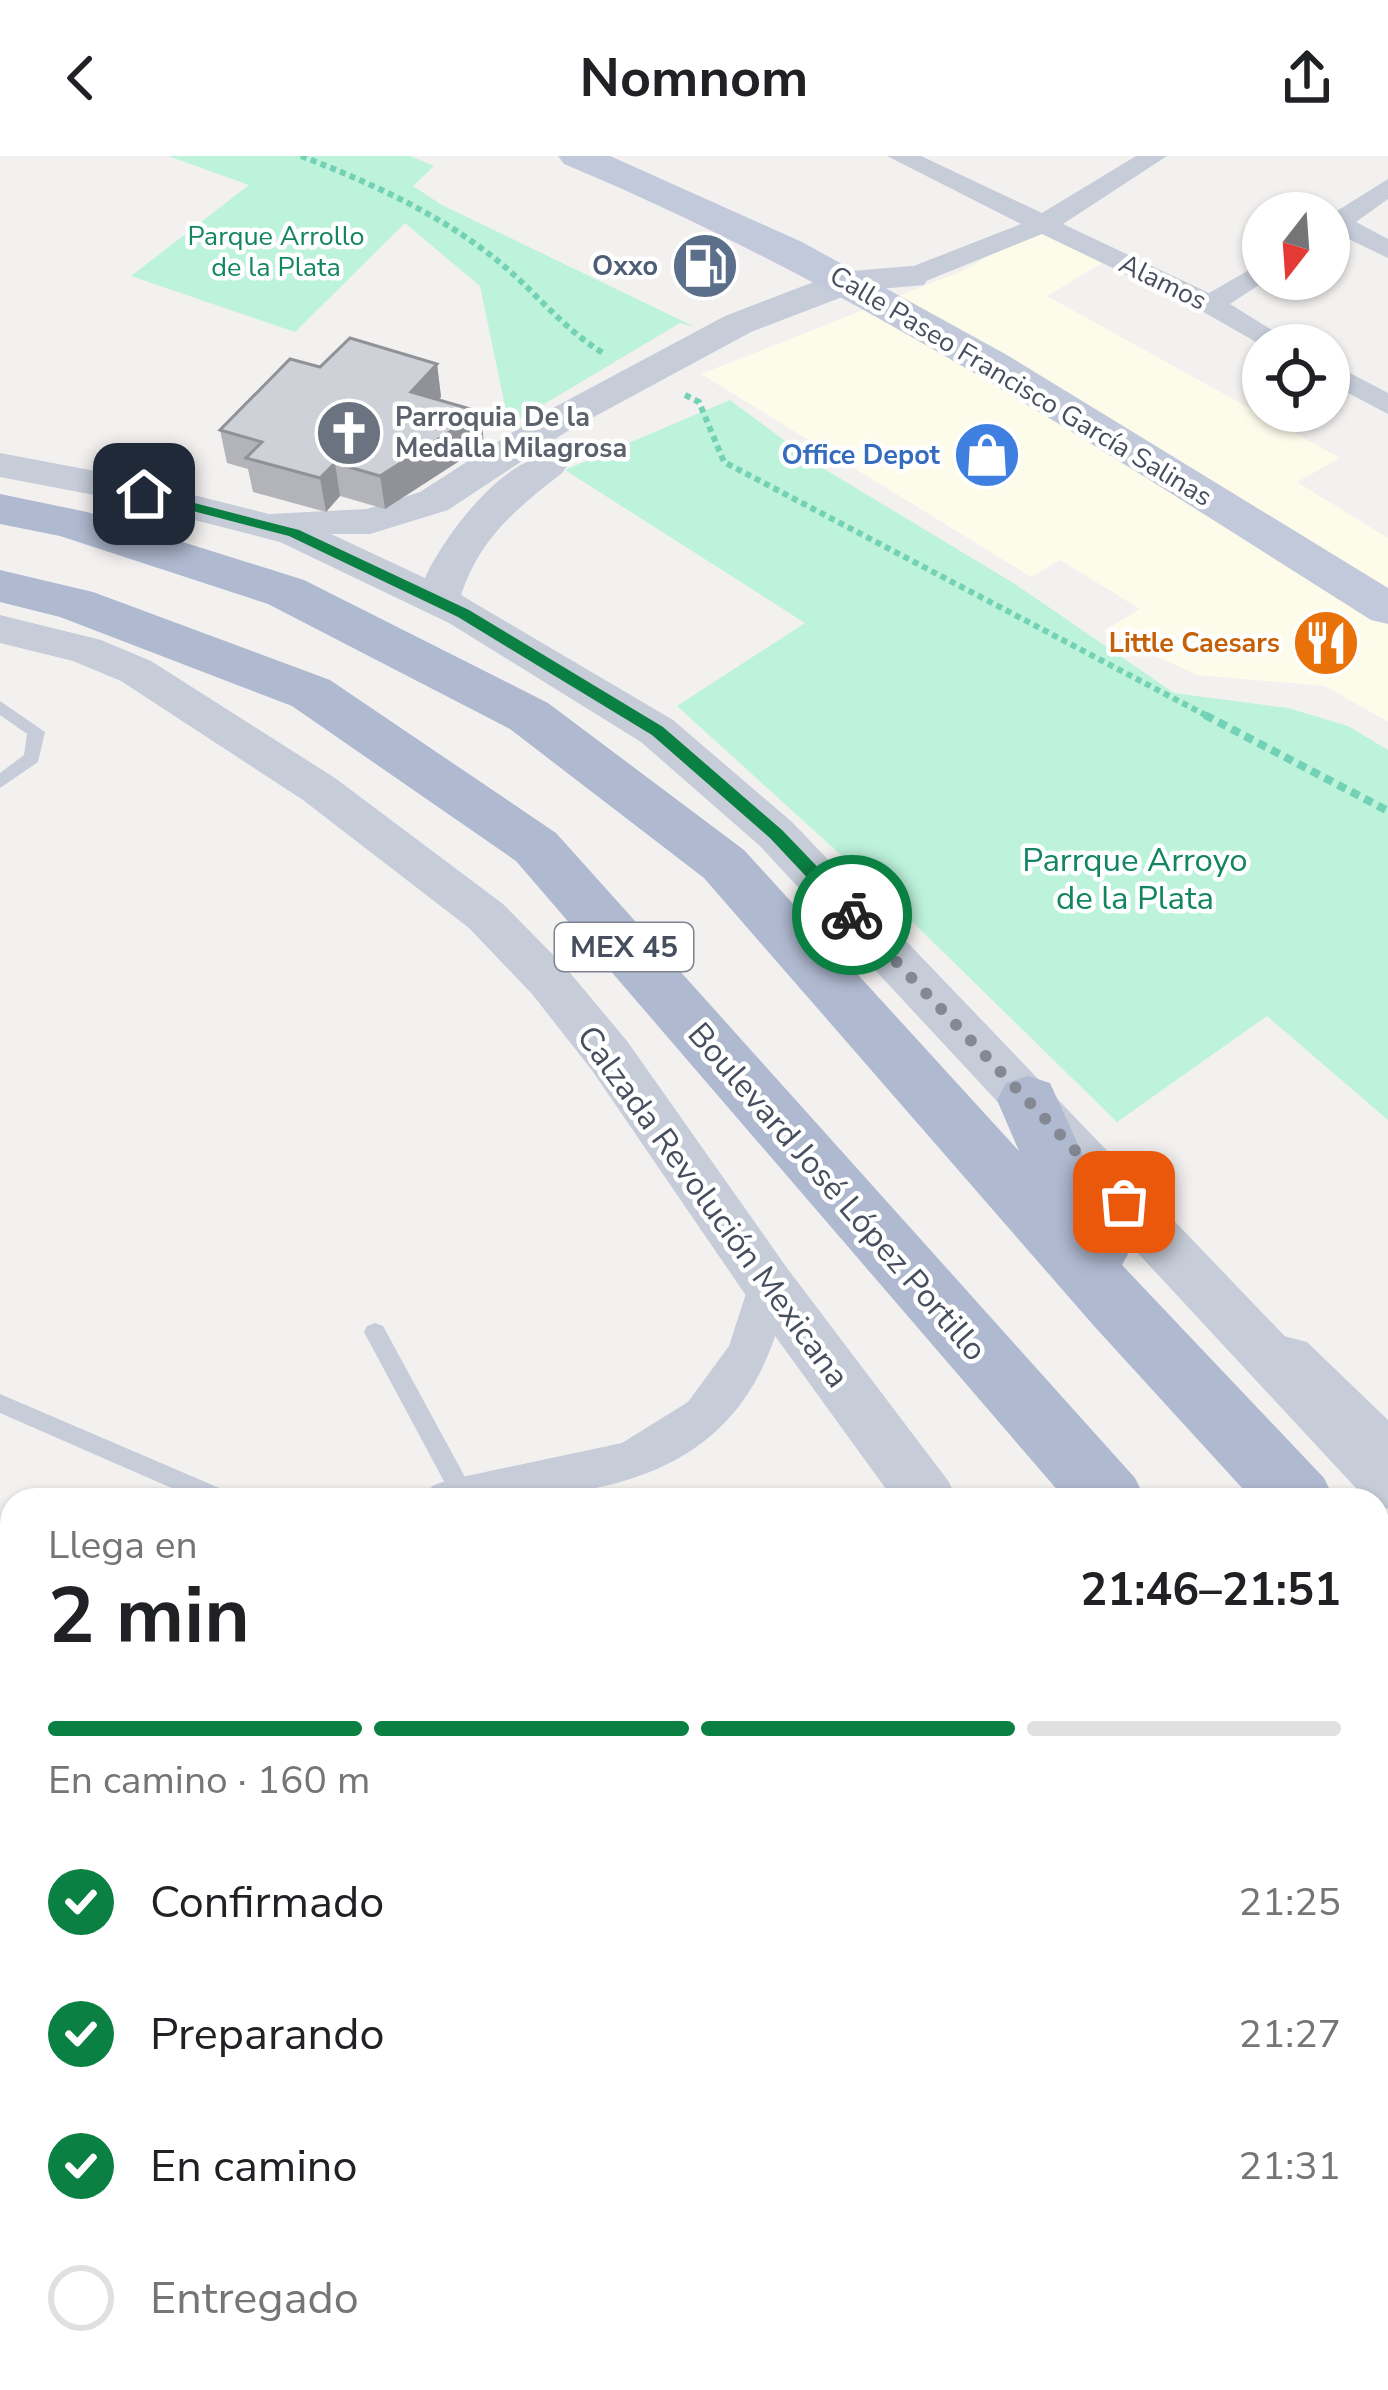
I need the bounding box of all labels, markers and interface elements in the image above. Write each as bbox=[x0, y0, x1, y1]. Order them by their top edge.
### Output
text: Nomnom bbox=[580, 41, 808, 115]
icon: back bbox=[48, 45, 114, 111]
icon: share bbox=[1274, 45, 1340, 111]
north arrow bbox=[1242, 192, 1350, 300]
map controls bbox=[1242, 192, 1350, 432]
park label: Parque Arrollo de la Plata bbox=[187, 218, 365, 286]
fuel station icon: Oxxo bbox=[670, 231, 740, 301]
street label: Alamos bbox=[1113, 245, 1213, 319]
place label: Oxxo bbox=[592, 248, 658, 285]
street label: Calle Paseo Francisco García Salinas bbox=[823, 257, 1219, 516]
button: locate bbox=[1242, 324, 1350, 432]
church icon: Parroquia De la Medalla Milagrosa bbox=[314, 398, 384, 468]
place label: Parroquia De la Medalla Milagrosa bbox=[395, 399, 627, 467]
shop icon: Office Depot bbox=[952, 420, 1022, 490]
place label: Office Depot bbox=[782, 437, 941, 474]
pin bbox=[93, 443, 195, 545]
icon: home bbox=[111, 461, 177, 527]
restaurant icon: Little Caesars bbox=[1291, 608, 1361, 678]
place label: Little Caesars bbox=[1109, 625, 1280, 662]
park label: Parrque Arroyo de la Plata bbox=[1022, 838, 1248, 921]
courier bbox=[792, 855, 912, 975]
icon: bike bbox=[819, 882, 885, 948]
road number: MEX 45 bbox=[555, 923, 693, 971]
street label: Boulevard José López Portillo bbox=[677, 1013, 997, 1371]
street label: Calzada Revolución Mexicana bbox=[566, 1017, 859, 1397]
pin bbox=[1073, 1151, 1175, 1253]
icon: bag bbox=[1091, 1169, 1157, 1235]
text: Llega en bbox=[48, 1519, 198, 1572]
text: 21:46–21:51 bbox=[1080, 1560, 1341, 1621]
text: 2 min bbox=[48, 1563, 250, 1670]
text: En camino · 160 m bbox=[48, 1754, 370, 1807]
icon: check bbox=[48, 1869, 114, 1935]
text: Confirmado bbox=[150, 1872, 384, 1933]
text: 21:25 bbox=[1239, 1876, 1341, 1929]
icon: check bbox=[48, 2001, 114, 2067]
text: Preparando bbox=[150, 2004, 384, 2065]
text: 21:27 bbox=[1239, 2008, 1341, 2061]
icon: check bbox=[48, 2133, 114, 2199]
text: En camino bbox=[150, 2136, 357, 2197]
text: 21:31 bbox=[1239, 2140, 1341, 2193]
text: Entregado bbox=[150, 2268, 359, 2329]

